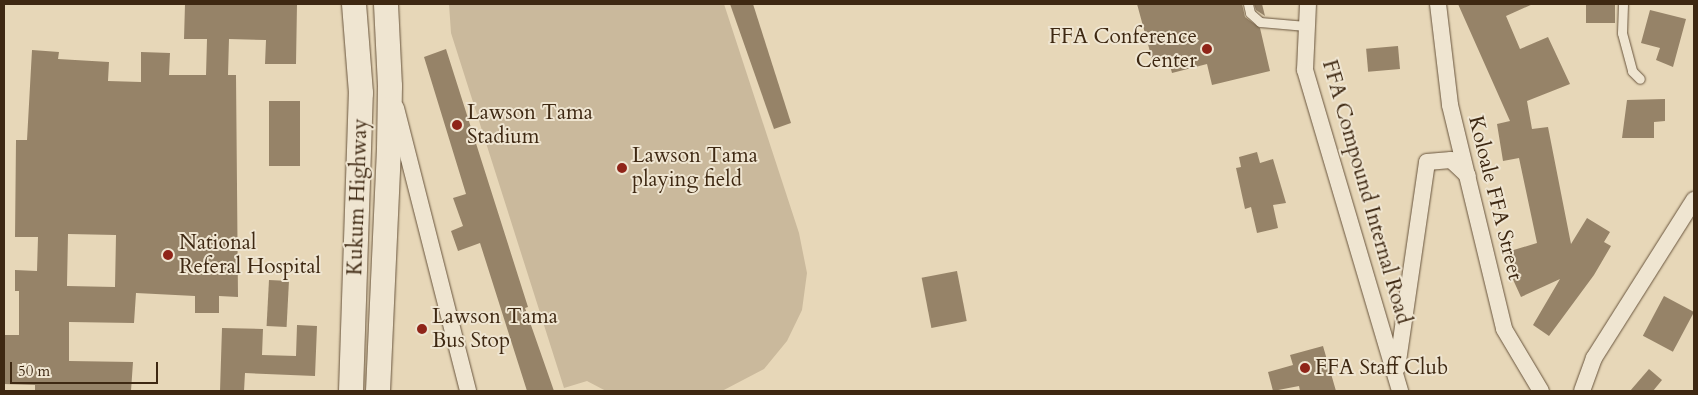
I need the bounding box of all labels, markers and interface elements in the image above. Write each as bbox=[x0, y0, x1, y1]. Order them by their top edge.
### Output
place label: FFA Conference Center bbox=[1049, 24, 1197, 74]
marker: FFA Conference Center bbox=[1201, 43, 1213, 55]
street label: FFA Compound Internal Road bbox=[1316, 57, 1416, 327]
place label: Lawson Tama Stadium bbox=[467, 100, 593, 150]
street label: Koloale FFA Street bbox=[1462, 113, 1528, 283]
street label: Kukum Highway bbox=[343, 118, 373, 276]
marker: Lawson Tama Stadium bbox=[451, 119, 463, 131]
place label: Lawson Tama playing field bbox=[632, 143, 758, 193]
marker: Lawson Tama playing field bbox=[616, 162, 628, 174]
place label: National Referal Hospital bbox=[179, 230, 321, 280]
marker: National Referal Hospital bbox=[161, 248, 175, 262]
place label: Lawson Tama Bus Stop bbox=[432, 304, 558, 354]
marker: Lawson Tama Bus Stop bbox=[416, 323, 428, 335]
scale bar bbox=[12, 352, 160, 384]
place label: FFA Staff Club bbox=[1315, 355, 1448, 381]
text: 50 m bbox=[18, 361, 50, 381]
marker: FFA Staff Club bbox=[1299, 362, 1311, 374]

